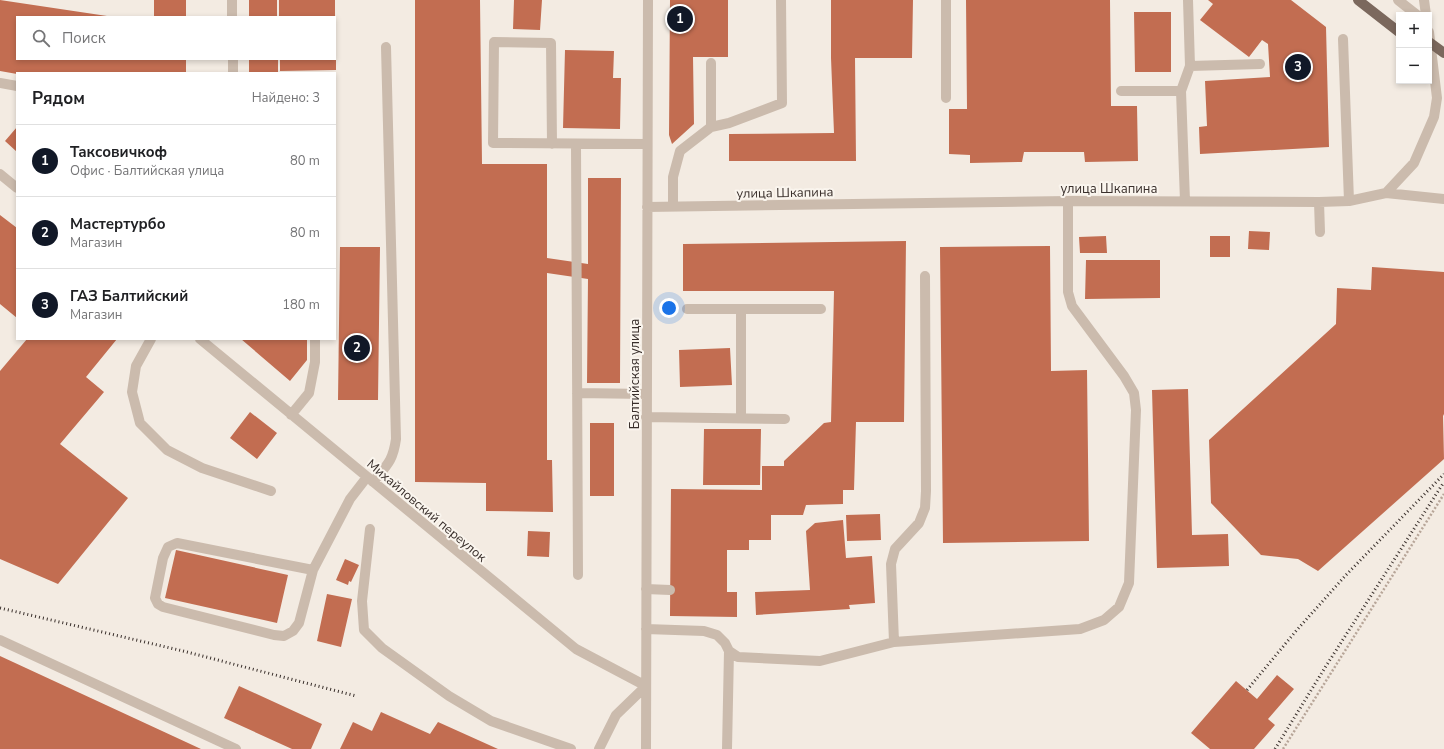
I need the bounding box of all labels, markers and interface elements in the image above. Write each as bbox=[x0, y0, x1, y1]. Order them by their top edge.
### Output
pin: 1 bbox=[667, 4, 693, 34]
map controls bbox=[1396, 12, 1432, 84]
button: + bbox=[1396, 12, 1432, 48]
search box bbox=[16, 16, 336, 60]
icon: search bbox=[30, 27, 52, 49]
text: Поиск bbox=[62, 28, 106, 48]
button: − bbox=[1396, 48, 1432, 84]
pin: 3 bbox=[1285, 52, 1311, 82]
text: Рядом bbox=[32, 87, 85, 110]
text: Найдено: 3 bbox=[252, 89, 320, 107]
text: Таксовичкоф bbox=[70, 142, 167, 162]
text: 1 bbox=[41, 152, 49, 170]
text: 80 m bbox=[290, 152, 320, 170]
text: Офис · Балтийская улица bbox=[70, 162, 224, 180]
street label: улица Шкапина bbox=[1061, 180, 1157, 198]
street label: улица Шкапина bbox=[736, 183, 834, 203]
text: Мастертурбо bbox=[70, 214, 165, 234]
text: 2 bbox=[41, 224, 49, 242]
text: 80 m bbox=[290, 224, 320, 242]
text: Магазин bbox=[70, 234, 122, 252]
text: ГАЗ Балтийский bbox=[70, 286, 188, 306]
text: 3 bbox=[41, 296, 49, 314]
text: 180 m bbox=[282, 296, 320, 314]
your location bbox=[659, 298, 679, 318]
text: Магазин bbox=[70, 306, 122, 324]
street label: Балтийская улица bbox=[626, 319, 644, 429]
pin: 2 bbox=[344, 333, 370, 363]
street label: Михайловский переулок bbox=[363, 455, 490, 566]

